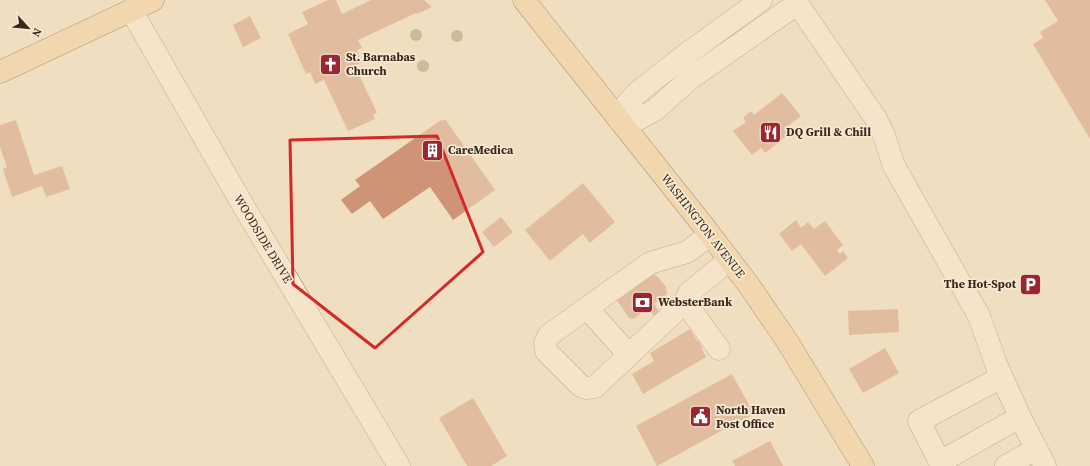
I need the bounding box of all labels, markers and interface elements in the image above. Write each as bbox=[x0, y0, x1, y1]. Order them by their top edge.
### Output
north arrow bbox=[8, 8, 48, 48]
text: N bbox=[28, 25, 45, 39]
place label: St. Barnabas Church bbox=[346, 49, 416, 79]
church icon: St. Barnabas Church bbox=[317, 51, 343, 77]
restaurant icon: DQ Grill & Chill bbox=[757, 119, 783, 145]
place label: DQ Grill & Chill bbox=[786, 124, 871, 140]
building icon: CareMedica bbox=[419, 137, 445, 163]
place label: CareMedica bbox=[448, 142, 514, 158]
street label: WASHINGTON AVENUE bbox=[657, 171, 749, 281]
street label: WOODSIDE DRIVE bbox=[230, 192, 296, 286]
parking icon: The Hot-Spot bbox=[1018, 271, 1044, 297]
place label: The Hot-Spot bbox=[944, 276, 1017, 292]
bank icon: WebsterBank bbox=[630, 289, 656, 315]
place label: WebsterBank bbox=[658, 294, 733, 310]
place label: North Haven Post Office bbox=[716, 402, 786, 432]
public building icon: North Haven Post Office bbox=[688, 404, 714, 430]

